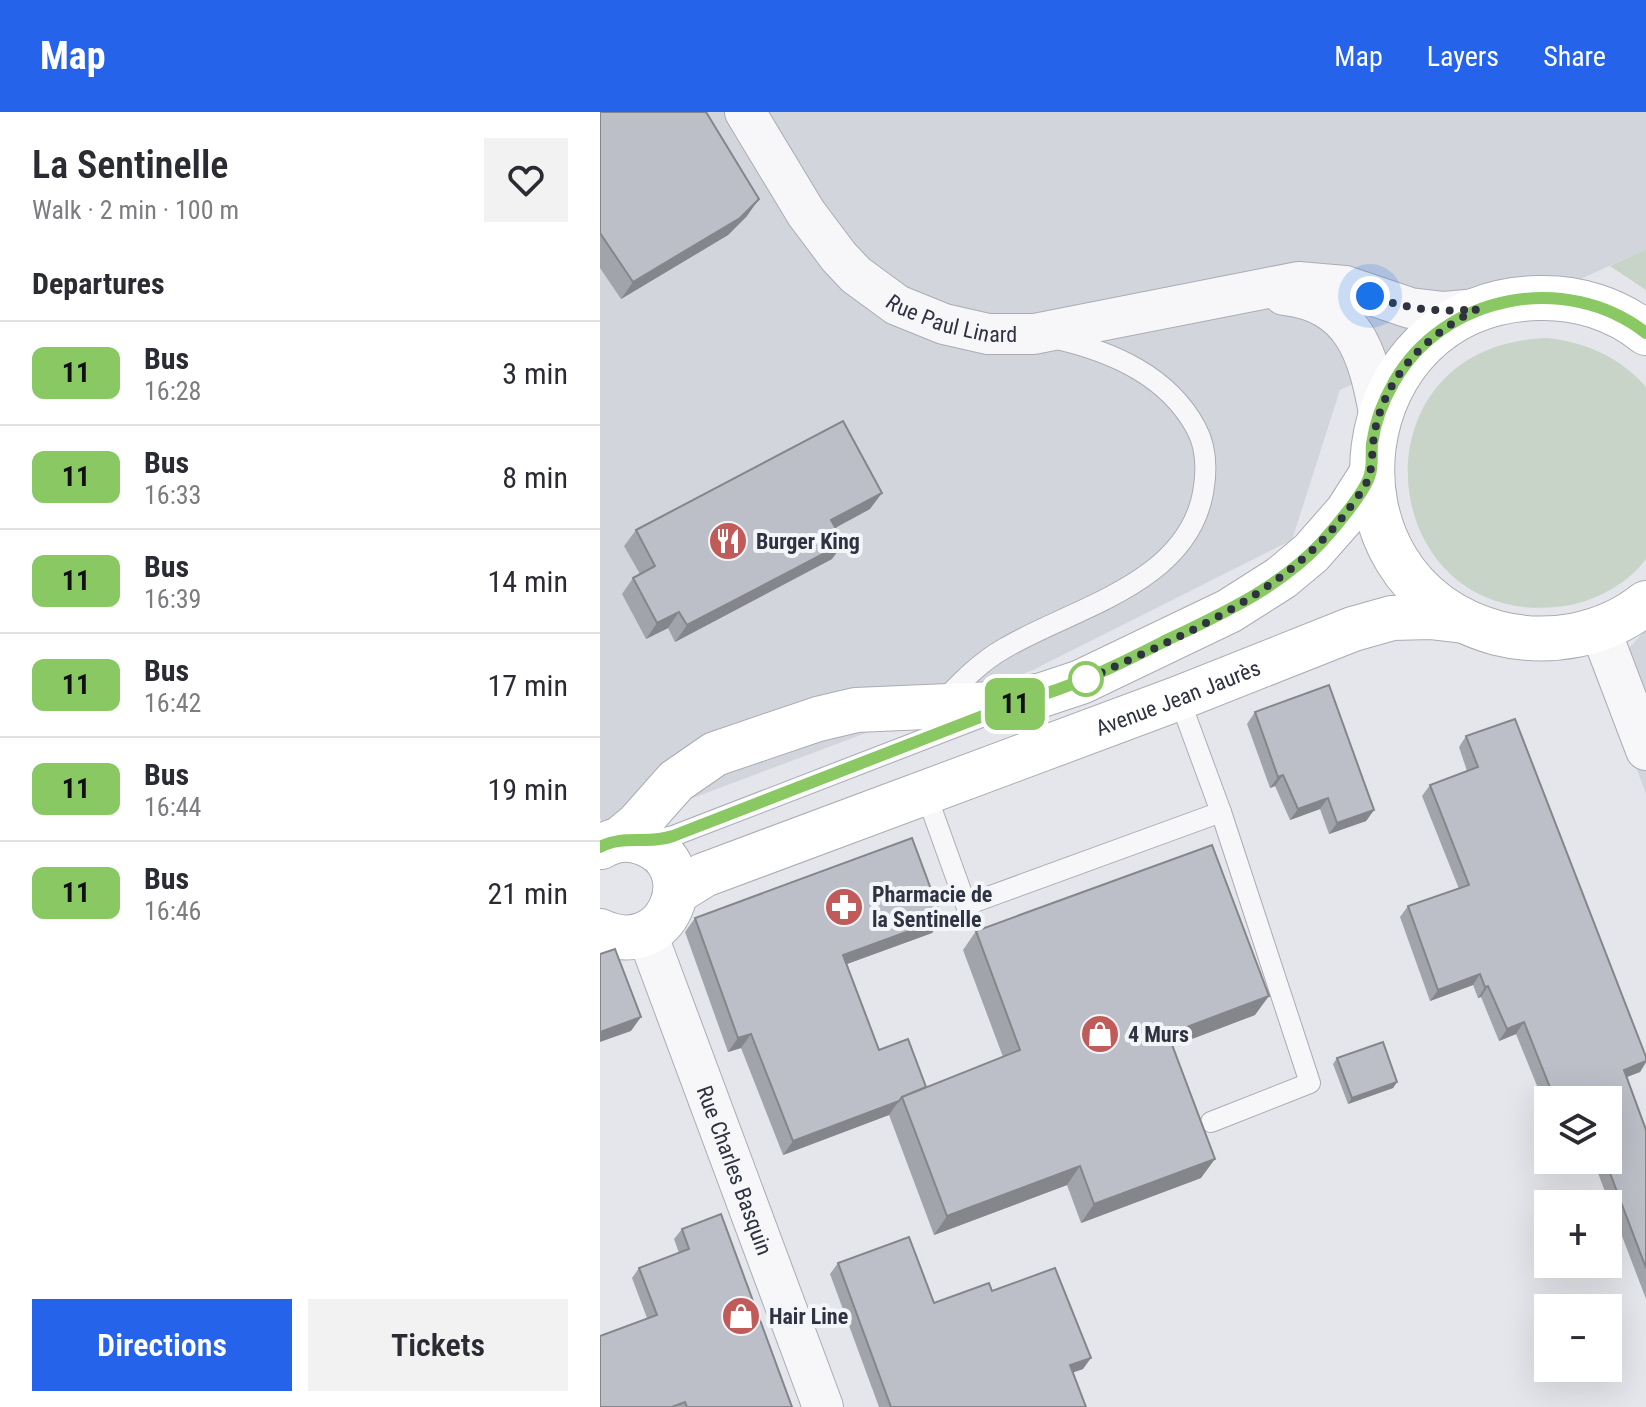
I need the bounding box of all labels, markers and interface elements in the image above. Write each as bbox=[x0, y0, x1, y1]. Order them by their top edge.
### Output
text: Map bbox=[40, 34, 106, 78]
text: Map bbox=[1334, 40, 1383, 73]
text: Layers bbox=[1427, 40, 1499, 73]
text: Share bbox=[1543, 40, 1606, 73]
button: heart bbox=[484, 138, 568, 222]
text: La Sentinelle bbox=[32, 143, 228, 187]
text: Walk · 2 min · 100 m bbox=[32, 195, 239, 225]
text: Departures bbox=[32, 266, 165, 301]
your location bbox=[1350, 276, 1390, 316]
street label: Rue Paul Linard bbox=[881, 289, 1017, 347]
text: Bus bbox=[144, 341, 189, 376]
text: 11 bbox=[62, 356, 90, 389]
text: 3 min bbox=[502, 356, 568, 391]
text: 16:28 bbox=[144, 376, 201, 406]
text: Bus bbox=[144, 445, 189, 480]
text: 11 bbox=[62, 460, 90, 493]
text: 8 min bbox=[502, 460, 568, 495]
text: 16:33 bbox=[144, 480, 201, 510]
restaurant icon: Burger King bbox=[707, 520, 749, 562]
place label: Burger King bbox=[756, 529, 860, 554]
text: Bus bbox=[144, 549, 189, 584]
text: 11 bbox=[62, 564, 90, 597]
text: 14 min bbox=[487, 564, 568, 599]
text: 16:39 bbox=[144, 584, 201, 614]
text: Bus bbox=[144, 653, 189, 688]
street label: Avenue Jean Jaurès bbox=[1092, 655, 1264, 741]
unlabelled marker bbox=[1069, 662, 1103, 696]
text: 11 bbox=[62, 668, 90, 701]
text: 17 min bbox=[487, 668, 568, 703]
line badge: 11 bbox=[979, 678, 1051, 730]
text: 11 bbox=[1001, 687, 1029, 720]
text: 16:42 bbox=[144, 688, 201, 718]
text: Bus bbox=[144, 757, 189, 792]
text: 11 bbox=[62, 772, 90, 805]
text: 19 min bbox=[487, 772, 568, 807]
text: 16:44 bbox=[144, 792, 201, 822]
text: Bus bbox=[144, 861, 189, 896]
text: 11 bbox=[62, 876, 90, 909]
text: 21 min bbox=[487, 876, 568, 911]
place label: Pharmacie de la Sentinelle bbox=[872, 882, 992, 932]
pharmacy icon: Pharmacie de la Sentinelle bbox=[823, 886, 865, 928]
text: 16:46 bbox=[144, 896, 201, 926]
shop icon: 4 Murs bbox=[1079, 1013, 1121, 1055]
place label: 4 Murs bbox=[1128, 1022, 1189, 1047]
street label: Rue Charles Basquin bbox=[692, 1082, 777, 1258]
map controls bbox=[1534, 1086, 1622, 1382]
button: layers bbox=[1534, 1086, 1622, 1174]
button: + bbox=[1534, 1190, 1622, 1278]
button: − bbox=[1534, 1294, 1622, 1382]
shop icon: Hair Line bbox=[720, 1295, 762, 1337]
button: Directions bbox=[32, 1299, 292, 1391]
button: Tickets bbox=[308, 1299, 568, 1391]
place label: Hair Line bbox=[769, 1304, 848, 1329]

